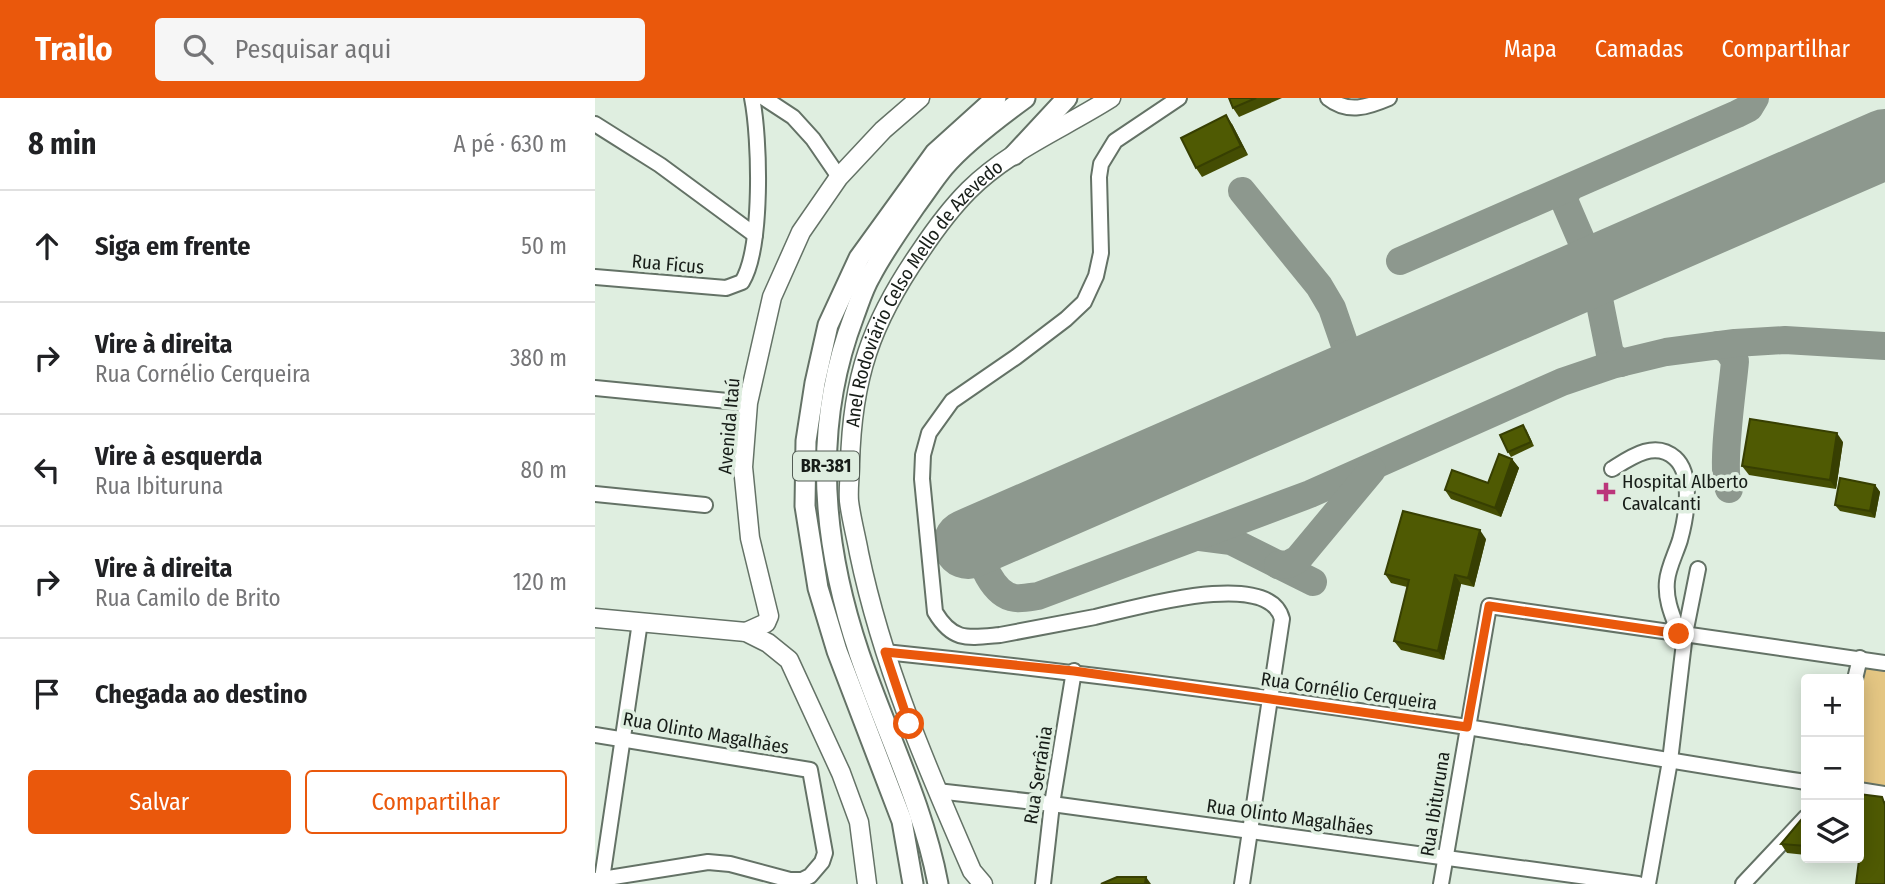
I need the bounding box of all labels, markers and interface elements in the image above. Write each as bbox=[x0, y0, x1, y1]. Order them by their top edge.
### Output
search box bbox=[155, 18, 645, 81]
text: Trailo bbox=[35, 29, 113, 69]
icon: search bbox=[179, 30, 217, 68]
text: Pesquisar aqui bbox=[235, 34, 391, 65]
text: Mapa bbox=[1504, 35, 1557, 63]
text: Camadas bbox=[1595, 35, 1684, 63]
text: Compartilhar bbox=[1722, 35, 1850, 63]
text: 8 min bbox=[28, 126, 96, 162]
text: A pé · 630 m bbox=[454, 130, 567, 158]
street label: Anel Rodoviário Celso Mello de Azevedo bbox=[841, 155, 1007, 428]
icon: ahead bbox=[28, 227, 66, 265]
text: Siga em frente bbox=[95, 231, 250, 262]
text: 50 m bbox=[521, 232, 567, 260]
street label: Rua Ficus bbox=[631, 249, 705, 279]
text: Vire à direita bbox=[95, 329, 233, 360]
icon: right bbox=[28, 339, 66, 377]
text: 380 m bbox=[510, 344, 567, 372]
text: Rua Cornélio Cerqueira bbox=[95, 360, 311, 388]
street label: Avenida Itaú bbox=[713, 377, 745, 475]
text: Vire à esquerda bbox=[95, 441, 262, 472]
icon: left bbox=[28, 451, 66, 489]
road number: BR-381 bbox=[793, 452, 859, 480]
text: 80 m bbox=[520, 456, 567, 484]
place label: Hospital Alberto Cavalcanti bbox=[1622, 470, 1748, 515]
text: Rua Ibituruna bbox=[95, 472, 223, 500]
marker: Hospital Alberto Cavalcanti bbox=[1596, 482, 1616, 502]
text: Vire à direita bbox=[95, 553, 233, 584]
icon: right bbox=[28, 563, 66, 601]
text: 120 m bbox=[513, 568, 567, 596]
text: Rua Camilo de Brito bbox=[95, 584, 281, 612]
route end bbox=[1663, 618, 1694, 649]
street label: Rua Cornélio Cerqueira bbox=[1259, 667, 1439, 715]
map controls bbox=[1801, 674, 1864, 863]
button: + bbox=[1801, 674, 1864, 737]
icon: arrive bbox=[28, 675, 66, 713]
text: Chegada ao destino bbox=[95, 679, 307, 710]
street label: Rua Olinto Magalhães bbox=[621, 707, 791, 759]
route start bbox=[893, 708, 924, 739]
street label: Rua Serrânia bbox=[1019, 724, 1057, 826]
button: − bbox=[1801, 737, 1864, 800]
street label: Rua Ibituruna bbox=[1415, 750, 1455, 858]
button: Salvar bbox=[28, 770, 291, 834]
button: Compartilhar bbox=[305, 770, 567, 834]
street label: Rua Olinto Magalhães bbox=[1205, 794, 1375, 840]
button: layers bbox=[1801, 800, 1864, 863]

